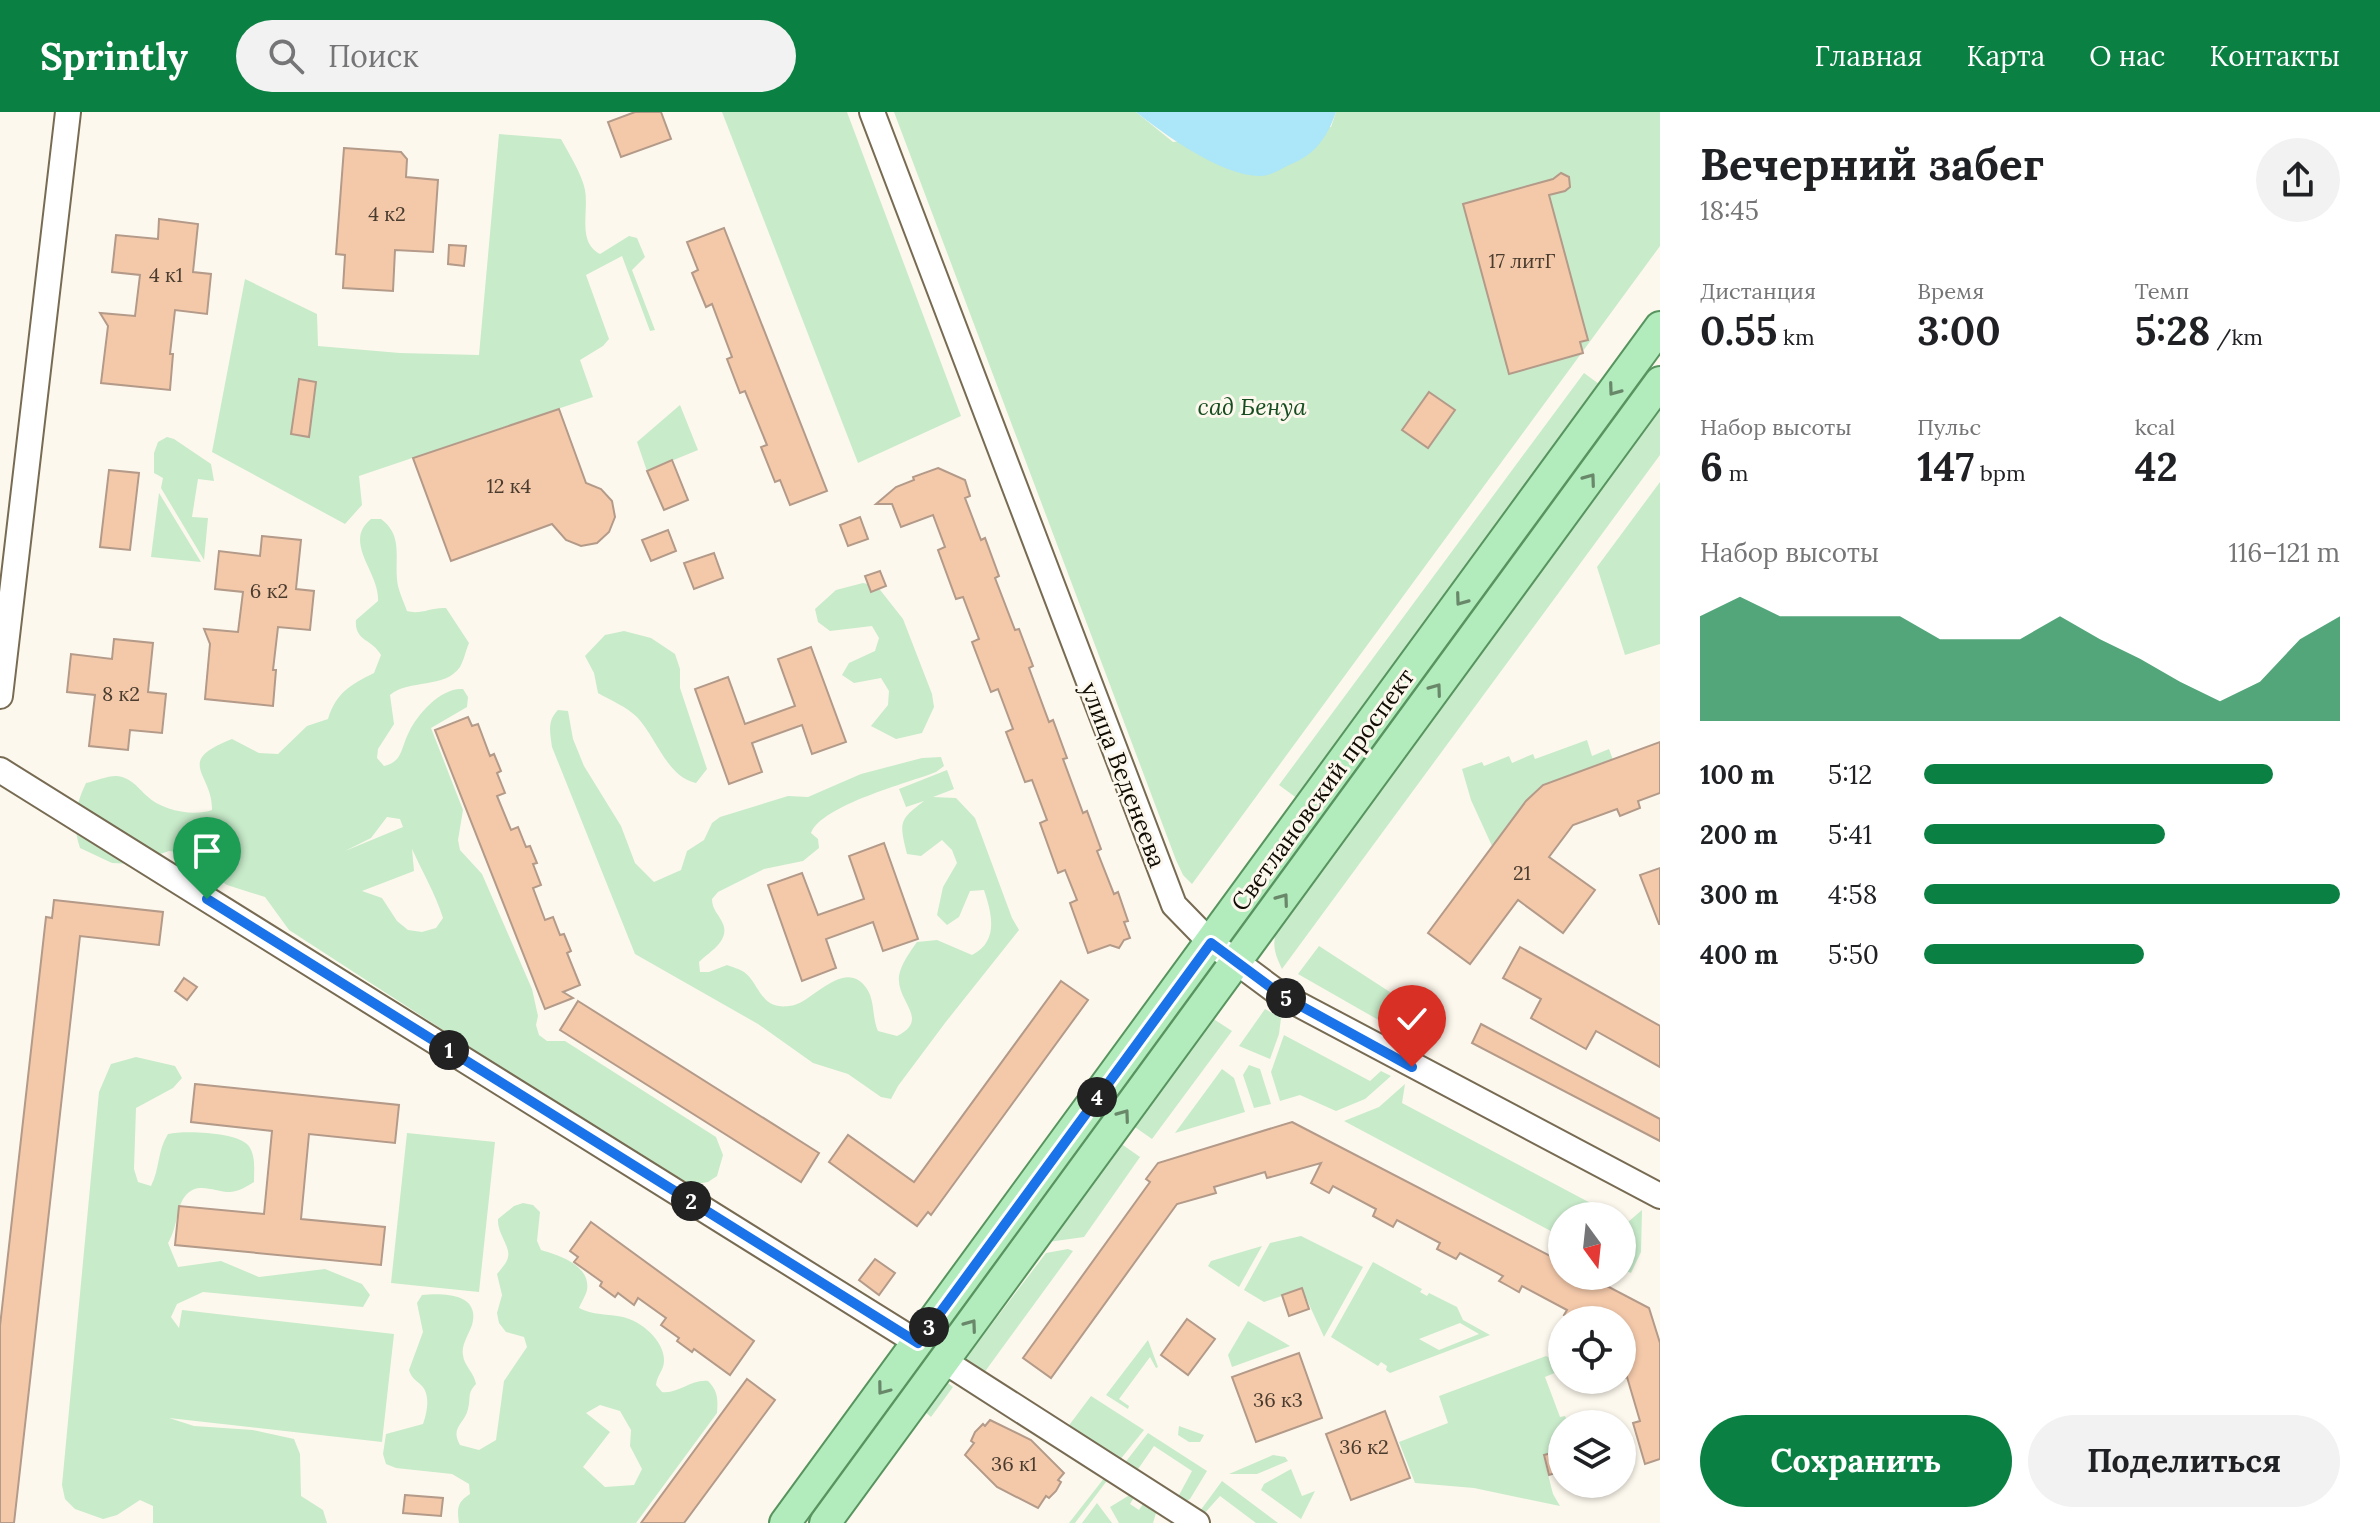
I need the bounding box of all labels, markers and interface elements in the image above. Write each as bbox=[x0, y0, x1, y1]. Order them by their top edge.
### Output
search box bbox=[236, 20, 796, 92]
text: Sprintly bbox=[40, 32, 188, 80]
icon: search bbox=[264, 34, 308, 78]
text: Поиск bbox=[328, 37, 419, 75]
text: Главная bbox=[1814, 38, 1923, 74]
text: Карта bbox=[1967, 38, 2045, 74]
text: О нас bbox=[2089, 38, 2166, 74]
text: Контакты bbox=[2210, 38, 2340, 74]
text: Вечерний забег bbox=[1700, 136, 2045, 192]
button: share bbox=[2256, 138, 2340, 222]
text: 18:45 bbox=[1700, 194, 1759, 227]
house number: 4 к2 bbox=[368, 201, 406, 226]
house number: 17 литГ bbox=[1489, 248, 1556, 273]
house number: 4 к1 bbox=[149, 262, 183, 287]
text: Дистанция bbox=[1700, 277, 1816, 305]
text: Время bbox=[1917, 277, 1984, 305]
text: Темп bbox=[2135, 277, 2189, 305]
text: 0.55 bbox=[1700, 305, 1777, 356]
text: 3:00 bbox=[1917, 305, 2001, 356]
text: 5:28 bbox=[2135, 305, 2210, 356]
text: km bbox=[1777, 323, 1815, 351]
text: /km bbox=[2210, 323, 2263, 351]
one-way arrow bbox=[1609, 381, 1624, 396]
park label: сад Бенуа bbox=[1198, 391, 1307, 422]
text: Набор высоты bbox=[1700, 413, 1852, 441]
text: Пульс bbox=[1917, 413, 1981, 441]
text: kcal bbox=[2135, 413, 2175, 441]
text: 6 bbox=[1700, 441, 1723, 492]
text: 147 bbox=[1917, 441, 1974, 492]
text: 42 bbox=[2135, 441, 2178, 492]
text: m bbox=[1723, 459, 1748, 487]
text: bpm bbox=[1974, 459, 2026, 487]
house number: 12 к4 bbox=[487, 473, 532, 498]
one-way arrow bbox=[1580, 473, 1594, 487]
text: Набор высоты bbox=[1700, 536, 1879, 569]
text: 116–121 m bbox=[2228, 536, 2340, 569]
house number: 6 к2 bbox=[250, 578, 288, 603]
one-way arrow bbox=[1456, 592, 1471, 606]
street label: Светлановский проспект bbox=[1224, 662, 1421, 917]
street label: улица Веденеева bbox=[1074, 678, 1173, 872]
house number: 8 к2 bbox=[102, 681, 140, 706]
one-way arrow bbox=[1427, 683, 1441, 697]
text: 100 m bbox=[1700, 758, 1774, 791]
text: 5:12 bbox=[1828, 758, 1872, 791]
pin bbox=[173, 817, 241, 899]
text: 200 m bbox=[1700, 818, 1778, 851]
text: 5:41 bbox=[1828, 818, 1872, 851]
icon: arrive bbox=[185, 829, 229, 873]
house number: 21 bbox=[1513, 860, 1531, 885]
text: 300 m bbox=[1700, 878, 1778, 911]
text: 4:58 bbox=[1828, 878, 1877, 911]
one-way arrow bbox=[1273, 893, 1288, 908]
text: 400 m bbox=[1700, 938, 1778, 971]
text: 5:50 bbox=[1828, 938, 1879, 971]
pin: 5 bbox=[1266, 978, 1306, 1018]
text: 5 bbox=[1280, 984, 1292, 1012]
pin bbox=[1378, 985, 1446, 1067]
icon: check bbox=[1390, 997, 1434, 1041]
pin: 1 bbox=[429, 1030, 469, 1070]
text: 1 bbox=[445, 1036, 453, 1064]
pin: 4 bbox=[1077, 1077, 1117, 1117]
text: 4 bbox=[1091, 1083, 1103, 1111]
one-way arrow bbox=[1115, 1109, 1129, 1124]
pin: 2 bbox=[671, 1181, 711, 1221]
text: 2 bbox=[685, 1187, 697, 1215]
north arrow bbox=[1548, 1202, 1636, 1290]
map controls bbox=[1548, 1202, 1636, 1498]
button: locate bbox=[1548, 1306, 1636, 1394]
pin: 3 bbox=[909, 1307, 949, 1347]
text: 3 bbox=[923, 1313, 935, 1341]
one-way arrow bbox=[961, 1319, 975, 1333]
one-way arrow bbox=[879, 1380, 893, 1395]
house number: 36 к3 bbox=[1253, 1387, 1303, 1412]
button: layers bbox=[1548, 1410, 1636, 1498]
button: Сохранить bbox=[1700, 1415, 2012, 1507]
button: Поделиться bbox=[2028, 1415, 2340, 1507]
house number: 36 к2 bbox=[1339, 1434, 1389, 1459]
house number: 36 к1 bbox=[991, 1451, 1037, 1476]

